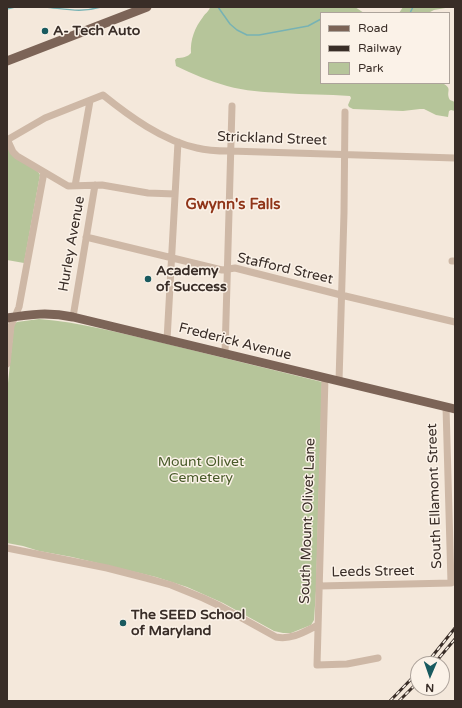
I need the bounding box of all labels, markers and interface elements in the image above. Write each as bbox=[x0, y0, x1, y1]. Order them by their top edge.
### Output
legend bbox=[320, 12, 450, 84]
text: Road bbox=[358, 21, 388, 35]
place label: A- Tech Auto bbox=[53, 23, 140, 39]
marker: A- Tech Auto bbox=[40, 26, 50, 36]
text: Railway bbox=[358, 41, 402, 55]
text: Park bbox=[358, 61, 384, 75]
street label: Strickland Street bbox=[217, 129, 327, 149]
street label: Hurley Avenue bbox=[55, 195, 89, 293]
district label: Gwynn's Falls bbox=[185, 196, 281, 214]
street label: Stafford Street bbox=[235, 250, 335, 288]
place label: Academy of Success bbox=[156, 263, 227, 296]
marker: Academy of Success bbox=[143, 274, 153, 284]
street label: Frederick Avenue bbox=[177, 320, 293, 364]
street label: South Ellamont Street bbox=[424, 423, 446, 569]
street label: South Mount Olivet Lane bbox=[297, 438, 319, 604]
park label: Mount Olivet Cemetery bbox=[158, 454, 244, 486]
street label: Leeds Street bbox=[331, 563, 415, 581]
place label: The SEED School of Maryland bbox=[131, 607, 245, 640]
marker: The SEED School of Maryland bbox=[118, 618, 128, 628]
north arrow bbox=[410, 656, 450, 696]
text: N bbox=[425, 681, 434, 694]

